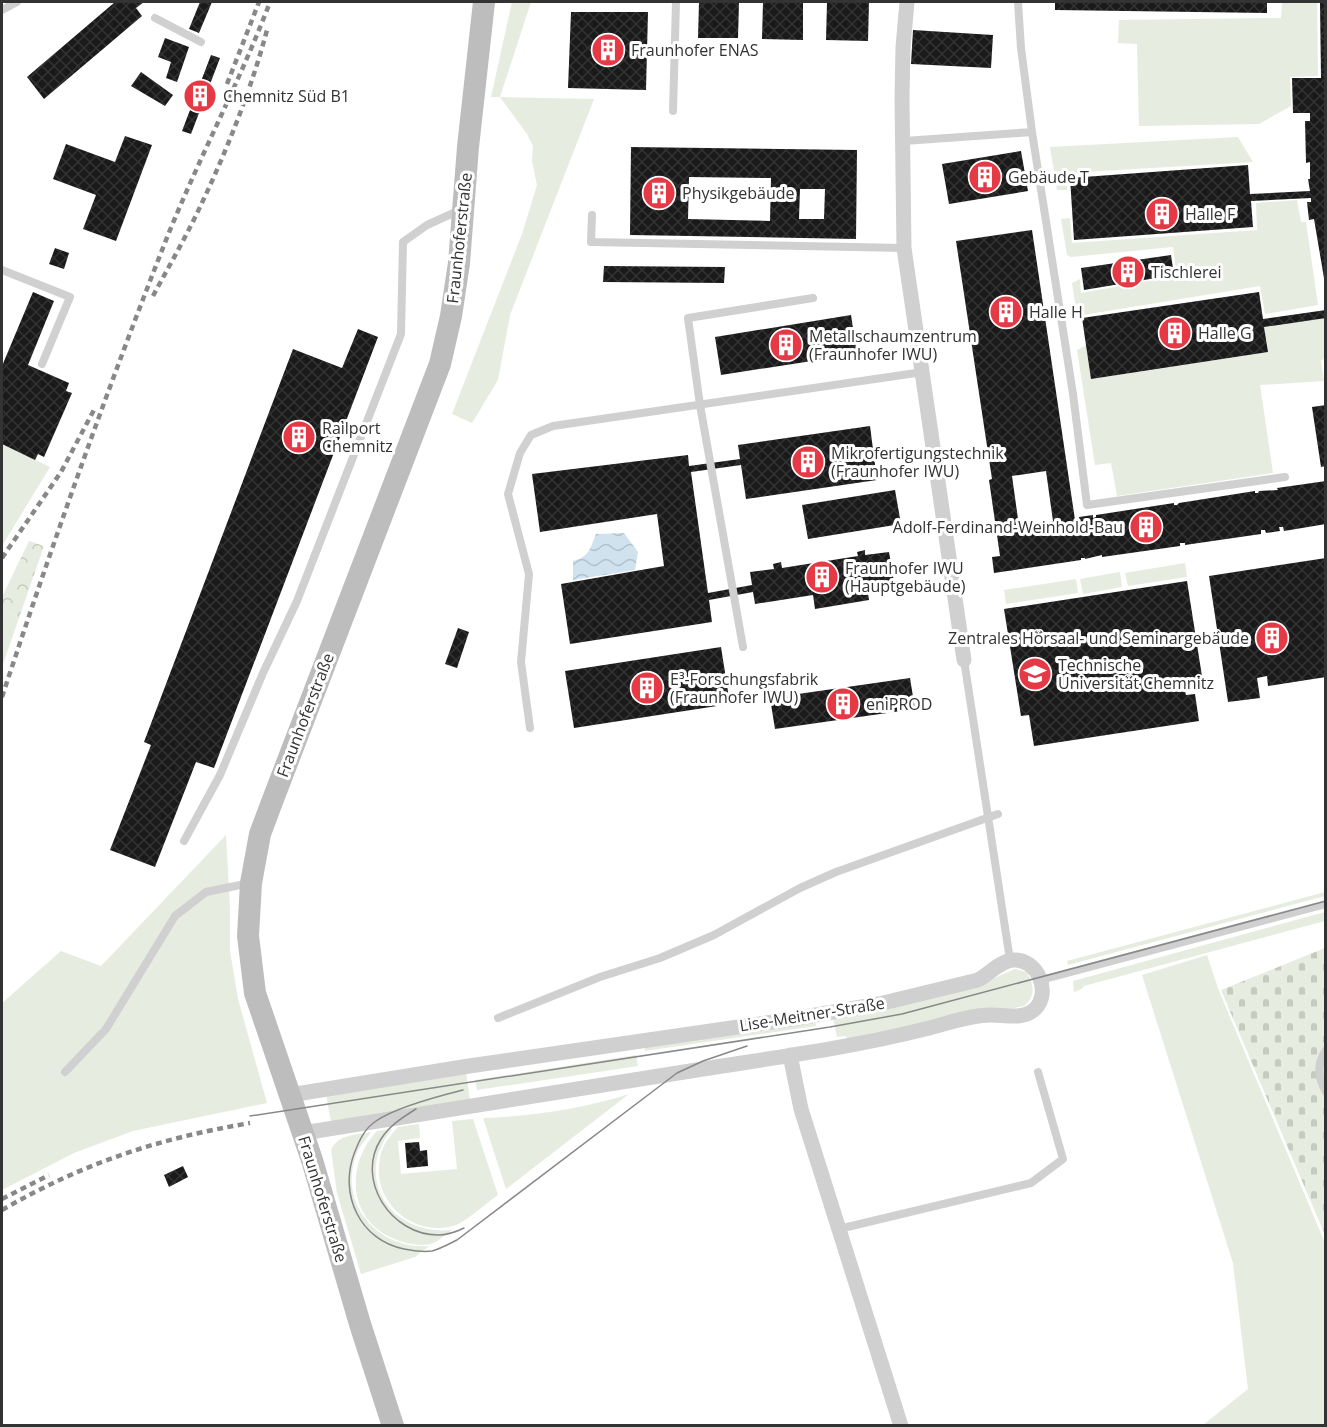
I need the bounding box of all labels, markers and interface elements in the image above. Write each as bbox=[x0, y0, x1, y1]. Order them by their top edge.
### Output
building icon: Fraunhofer ENAS bbox=[590, 32, 626, 68]
place label: Fraunhofer ENAS bbox=[631, 39, 759, 61]
building icon: Chemnitz Süd B1 bbox=[182, 78, 218, 114]
place label: Chemnitz Süd B1 bbox=[223, 85, 350, 107]
building icon: Gebäude T bbox=[967, 159, 1003, 195]
place label: Gebäude T bbox=[1008, 166, 1089, 188]
street label: Fraunhoferstraße bbox=[441, 172, 477, 304]
building icon: Physikgebäude bbox=[641, 175, 677, 211]
place label: Physikgebäude bbox=[682, 182, 794, 204]
building icon: Halle F bbox=[1144, 196, 1180, 232]
place label: Halle F bbox=[1185, 203, 1235, 225]
building icon: Tischlerei bbox=[1110, 254, 1146, 290]
place label: Tischlerei bbox=[1151, 261, 1222, 283]
building icon: Halle H bbox=[988, 294, 1024, 330]
place label: Halle H bbox=[1029, 301, 1083, 323]
building icon: Halle G bbox=[1157, 315, 1193, 351]
place label: Halle G bbox=[1198, 322, 1252, 344]
place label: Metallschaumzentrum (Fraunhofer IWU) bbox=[809, 325, 977, 365]
building icon: Metallschaumzentrum (Fraunhofer IWU) bbox=[768, 327, 804, 363]
place label: Railport Chemnitz bbox=[322, 417, 393, 457]
building icon: Railport Chemnitz bbox=[281, 419, 317, 455]
place label: Mikrofertigungstechnik (Fraunhofer IWU) bbox=[831, 442, 1004, 482]
building icon: Mikrofertigungstechnik (Fraunhofer IWU) bbox=[790, 444, 826, 480]
building icon: Adolf-Ferdinand-Weinhold-Bau bbox=[1128, 509, 1164, 545]
place label: Adolf-Ferdinand-Weinhold-Bau bbox=[893, 516, 1123, 538]
place label: Fraunhofer IWU (Hauptgebäude) bbox=[845, 557, 966, 597]
building icon: Fraunhofer IWU (Hauptgebäude) bbox=[804, 559, 840, 595]
building icon: Zentrales Hörsaal- und Seminargebäude bbox=[1254, 620, 1290, 656]
place label: Zentrales Hörsaal- und Seminargebäude bbox=[948, 627, 1249, 649]
street label: Fraunhoferstraße bbox=[271, 650, 339, 780]
place label: Technische Universität Chemnitz bbox=[1058, 654, 1214, 694]
school or university icon: Technische Universität Chemnitz bbox=[1017, 656, 1053, 692]
place label: E³-Forschungsfabrik (Fraunhofer IWU) bbox=[670, 668, 819, 708]
building icon: E³-Forschungsfabrik (Fraunhofer IWU) bbox=[629, 670, 665, 706]
building icon: eniPROD bbox=[825, 686, 861, 722]
place label: eniPROD bbox=[866, 693, 932, 715]
street label: Lise-Meitner-Straße bbox=[738, 992, 886, 1036]
street label: Fraunhoferstraße bbox=[293, 1133, 353, 1265]

